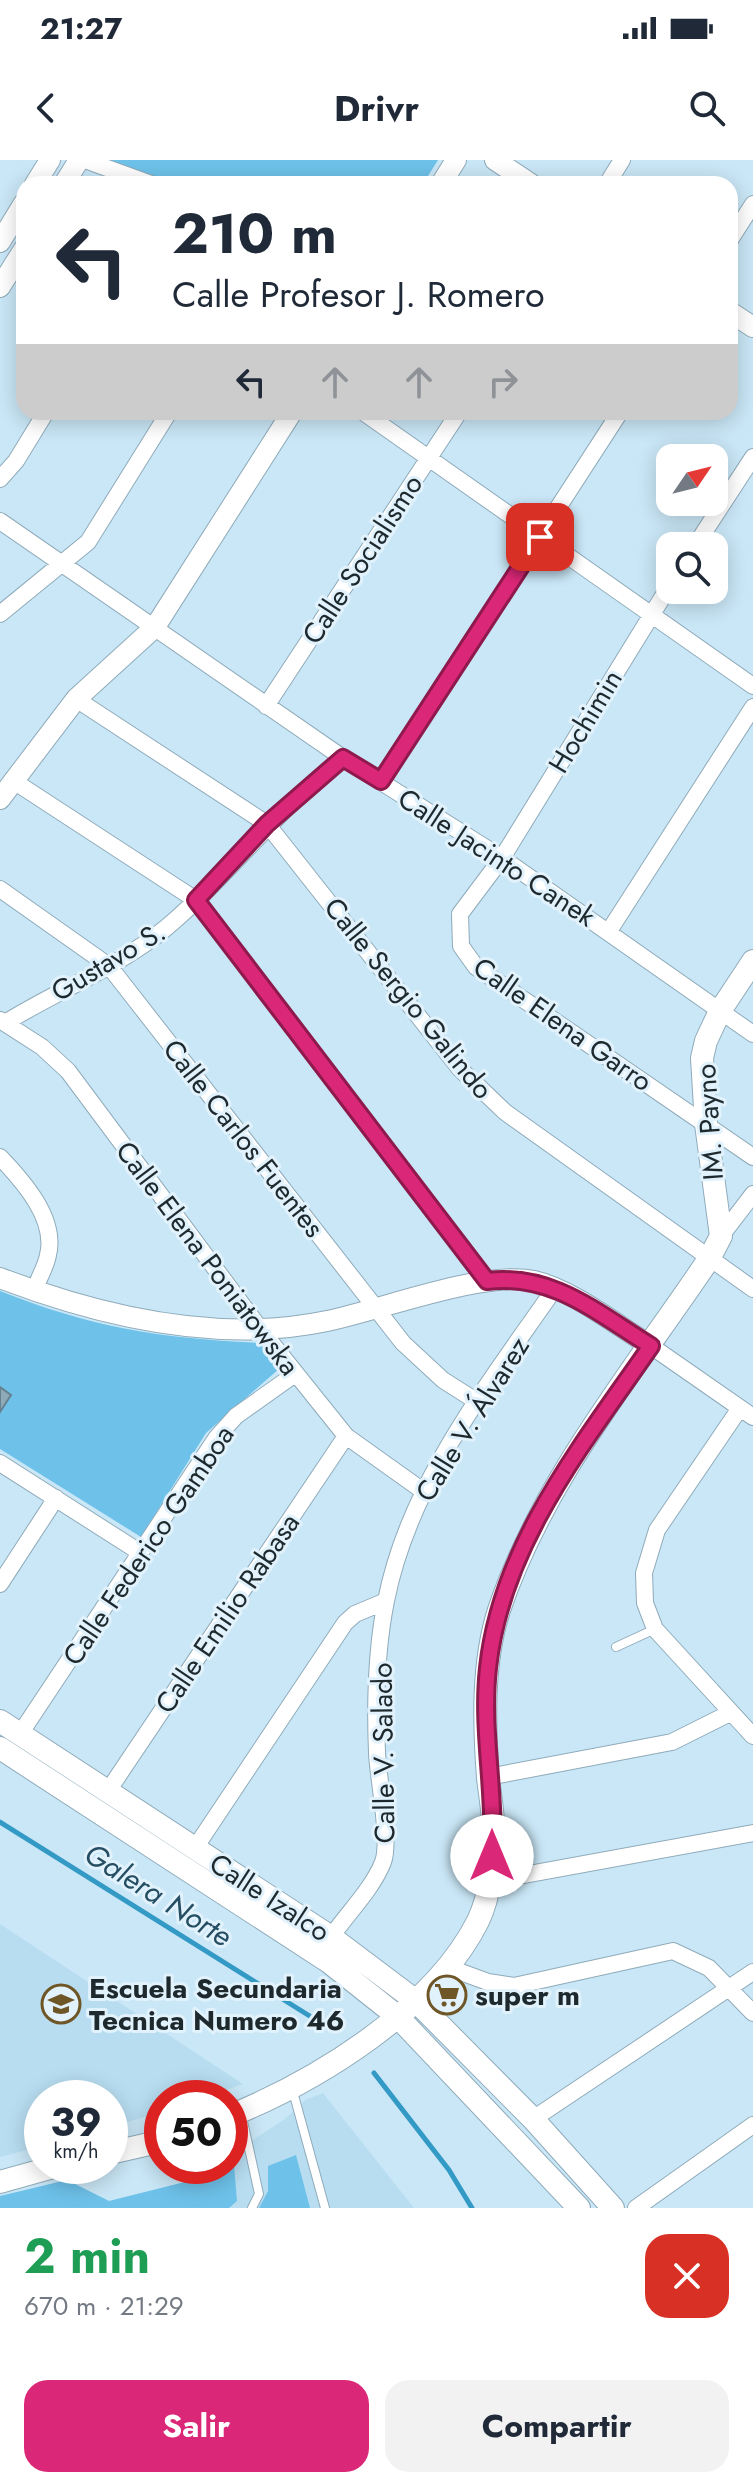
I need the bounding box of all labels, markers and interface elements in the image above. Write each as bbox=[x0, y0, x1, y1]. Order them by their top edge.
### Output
text: 21:27 bbox=[40, 7, 122, 50]
text: Drivr bbox=[334, 82, 419, 134]
icon: back bbox=[24, 86, 68, 130]
icon: search bbox=[685, 86, 729, 130]
text: 210 m bbox=[172, 193, 337, 274]
icon: left bbox=[40, 208, 144, 312]
text: Calle Profesor J. Romero bbox=[172, 268, 545, 320]
icon: left bbox=[229, 360, 273, 404]
icon: ahead bbox=[313, 360, 357, 404]
icon: ahead bbox=[397, 360, 441, 404]
icon: right bbox=[481, 360, 525, 404]
north arrow bbox=[656, 444, 728, 516]
map controls bbox=[656, 444, 728, 604]
street label: Calle Socialismo bbox=[292, 466, 433, 652]
pin bbox=[506, 503, 574, 571]
icon: arrive bbox=[518, 515, 562, 559]
button: search bbox=[656, 532, 728, 604]
street label: Hochimin bbox=[538, 662, 632, 781]
street label: Calle Jacinto Canek bbox=[390, 778, 604, 937]
street label: Calle Sergio Galindo bbox=[314, 889, 503, 1108]
street label: Gustavo S. bbox=[43, 911, 173, 1012]
street label: Calle Elena Garro bbox=[465, 947, 661, 1102]
street label: Calle Carlos Fuentes bbox=[153, 1030, 334, 1246]
street label: IM. Payno bbox=[685, 1062, 734, 1181]
street label: Calle Elena Poniatowska bbox=[106, 1133, 309, 1384]
street label: Calle V. Álvarez bbox=[405, 1329, 540, 1510]
street label: Calle Federico Gamboa bbox=[53, 1417, 244, 1674]
street label: Calle Emilio Rabasa bbox=[145, 1505, 310, 1722]
street label: Calle V. Salado bbox=[361, 1662, 406, 1844]
position arrow bbox=[450, 1814, 534, 1898]
water label: Galera Norte bbox=[76, 1832, 240, 1957]
street label: Calle Izalco bbox=[201, 1843, 338, 1952]
place label: Escuela Secundaria Tecnica Numero 46 bbox=[89, 1968, 345, 2041]
supermarket icon: super m bbox=[426, 1974, 468, 2016]
place label: super m bbox=[475, 1975, 580, 2016]
school or university icon: Escuela Secundaria Tecnica Numero 46 bbox=[40, 1983, 82, 2025]
speed limit sign: 50 bbox=[144, 2080, 248, 2184]
text: 39 bbox=[50, 2093, 102, 2151]
text: km/h bbox=[53, 2137, 99, 2166]
text: 2 min bbox=[24, 2222, 150, 2291]
button: close bbox=[645, 2234, 729, 2318]
text: 670 m · 21:29 bbox=[24, 2287, 184, 2325]
button: Salir bbox=[24, 2380, 369, 2472]
button: Compartir bbox=[385, 2380, 729, 2472]

